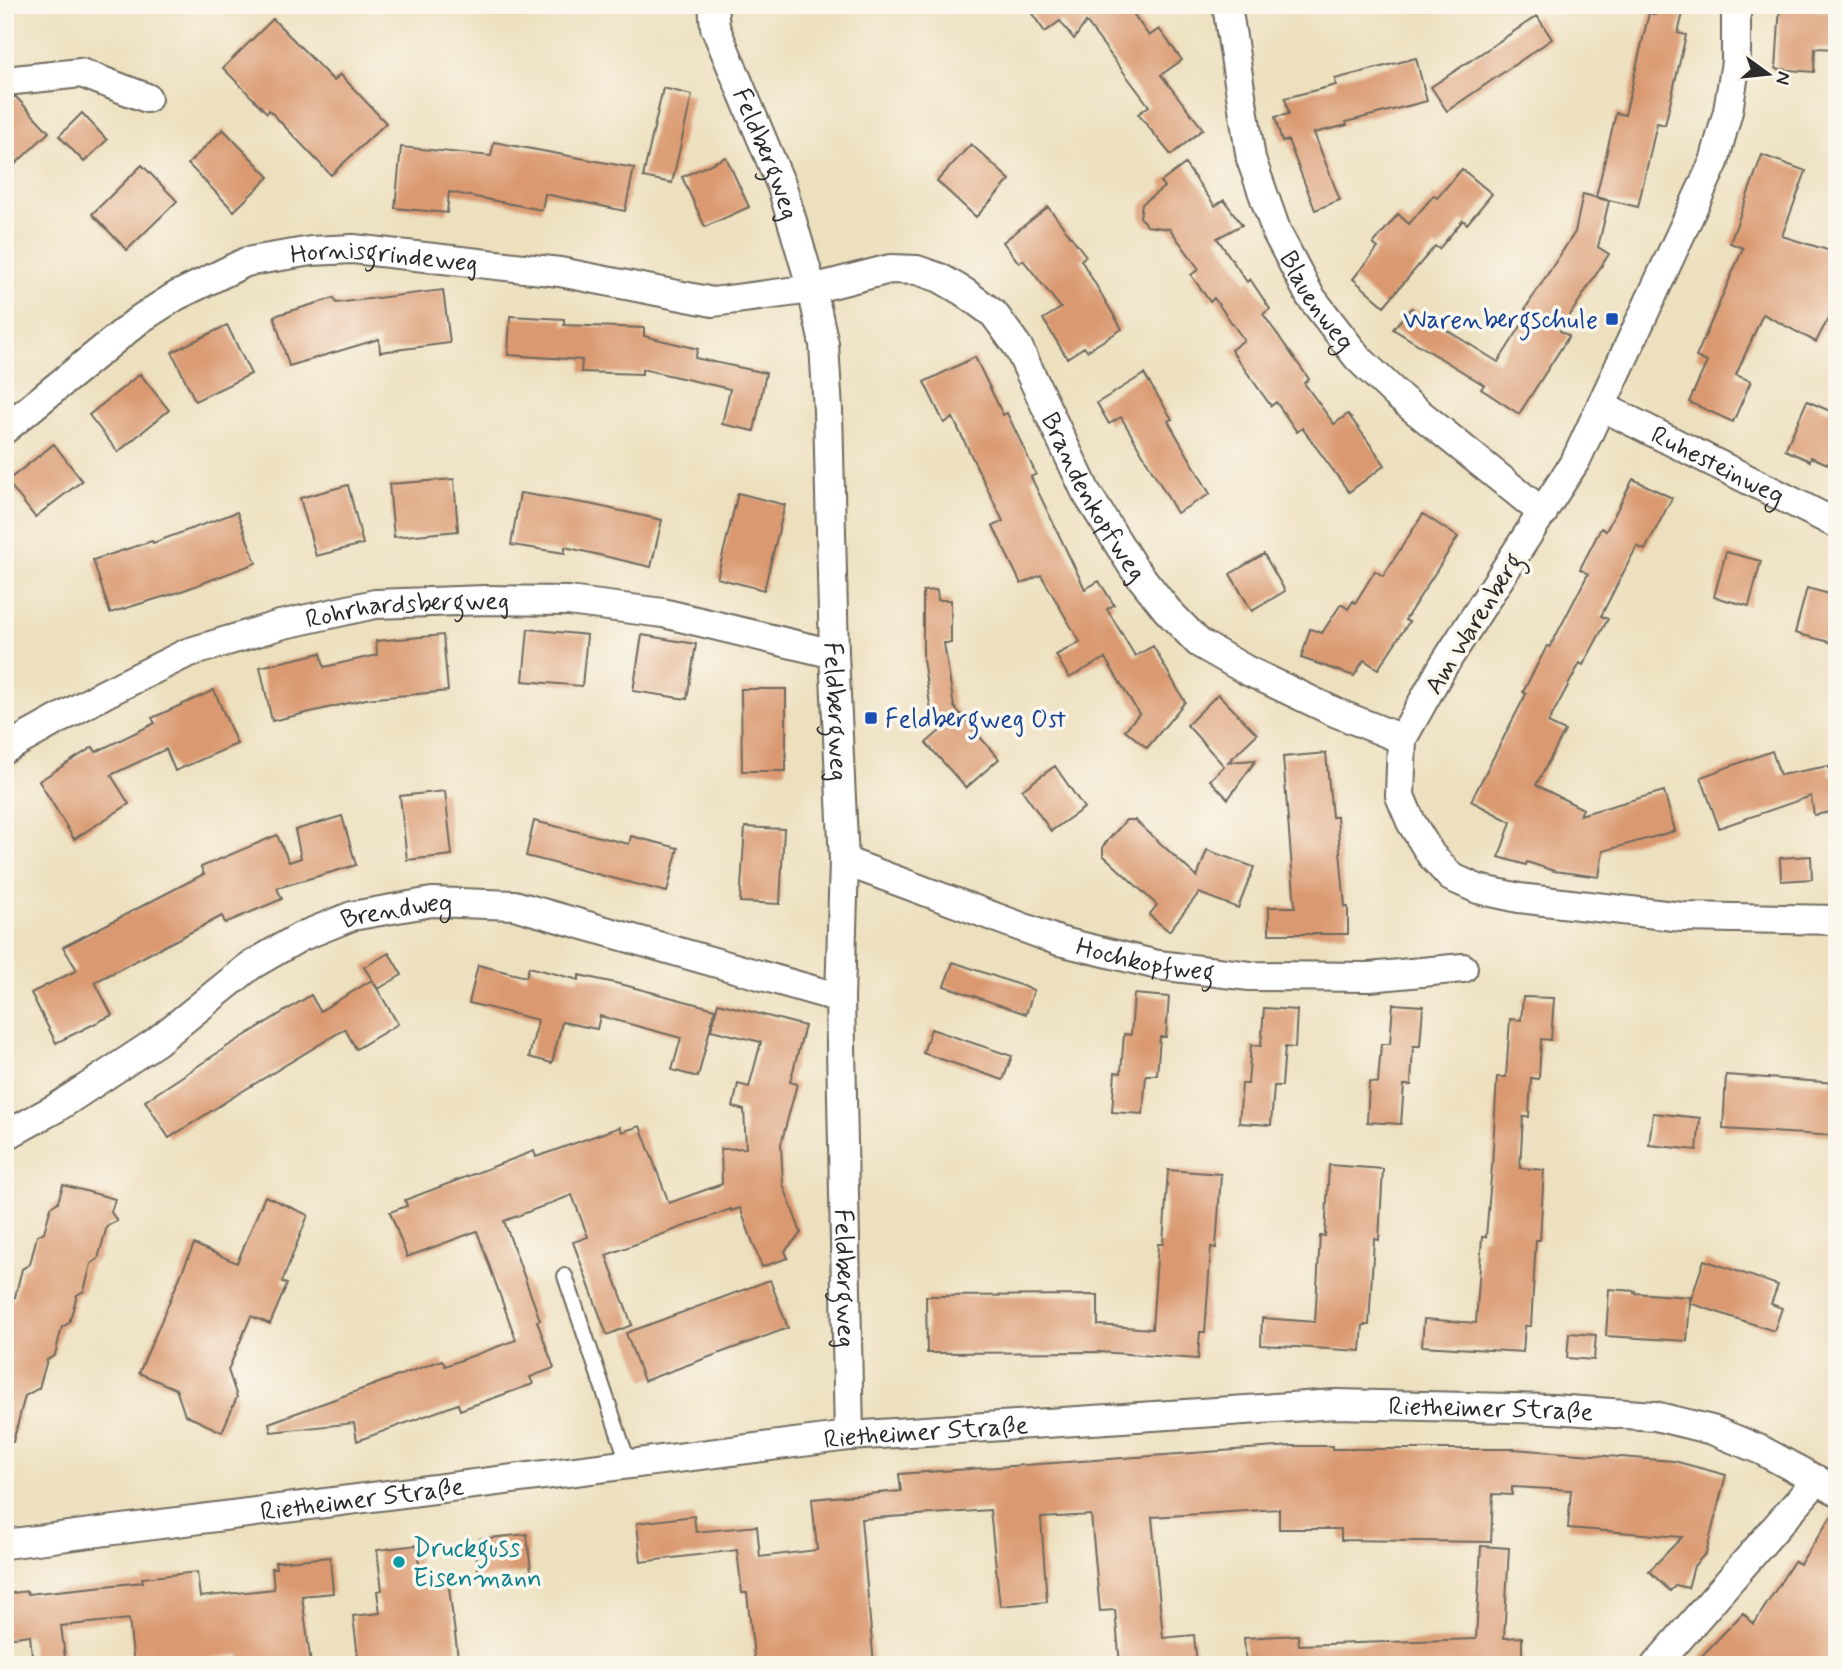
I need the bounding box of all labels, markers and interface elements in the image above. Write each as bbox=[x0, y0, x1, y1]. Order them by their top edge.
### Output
north arrow bbox=[1734, 38, 1804, 108]
text: N bbox=[1769, 69, 1797, 87]
street label: Feldbergweg bbox=[723, 83, 806, 224]
street label: Hornisgrindeweg bbox=[288, 234, 480, 282]
street label: Blauenweg bbox=[1270, 245, 1361, 360]
place label: Warenbergschule bbox=[1403, 304, 1598, 341]
marker: Warenbergschule bbox=[1604, 311, 1620, 327]
street label: Brandenkopfweg bbox=[1032, 407, 1153, 589]
street label: Ruhesteinweg bbox=[1645, 419, 1790, 516]
street label: Am Warenberg bbox=[1418, 547, 1534, 703]
street label: Rohrhardsbergweg bbox=[303, 585, 509, 638]
street label: Feldbergweg bbox=[815, 642, 855, 782]
place label: Feldbergweg Ost bbox=[885, 703, 1066, 740]
marker: Feldbergweg Ost bbox=[863, 710, 879, 726]
street label: Brendweg bbox=[336, 887, 453, 938]
street label: Hochkopfweg bbox=[1072, 931, 1216, 994]
street label: Feldbergweg bbox=[824, 1208, 862, 1348]
street label: Rietheimer Straße bbox=[1388, 1390, 1595, 1431]
street label: Rietheimer Straße bbox=[822, 1409, 1030, 1458]
street label: Rietheimer Straße bbox=[258, 1470, 466, 1530]
place label: Druckguss Eisenmann bbox=[413, 1532, 542, 1596]
marker: Druckguss Eisenmann bbox=[391, 1554, 407, 1570]

